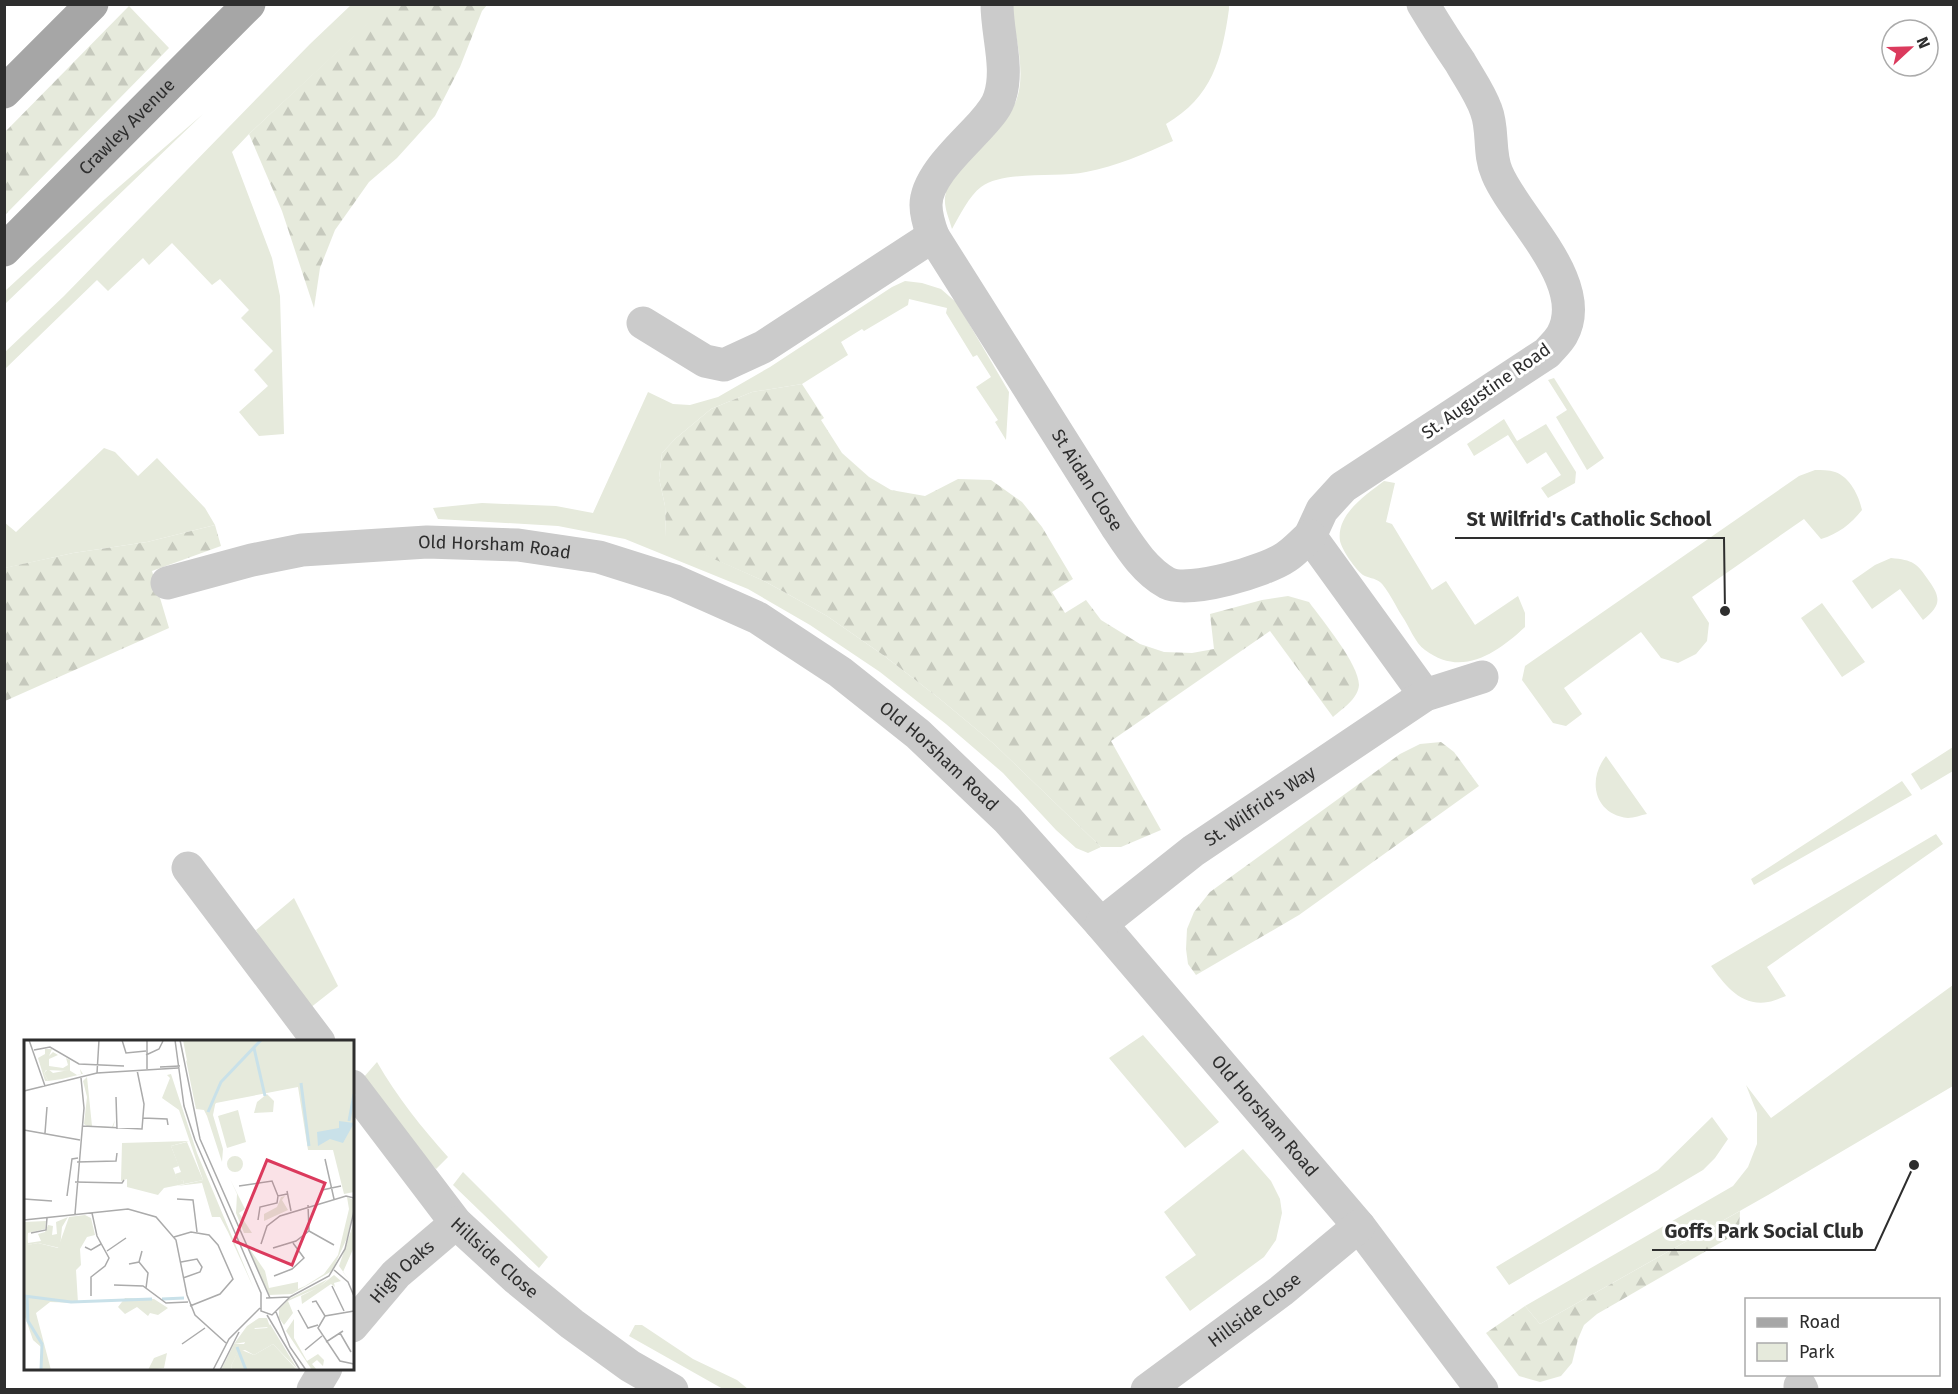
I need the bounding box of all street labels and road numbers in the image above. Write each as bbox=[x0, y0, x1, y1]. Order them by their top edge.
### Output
street label: Crawley Avenue bbox=[74, 74, 179, 180]
street label: St. Augustine Road bbox=[1417, 338, 1555, 444]
street label: St Aidan Close bbox=[1047, 425, 1127, 535]
street label: Old Horsham Road bbox=[417, 531, 572, 564]
street label: Old Horsham Road bbox=[875, 697, 1003, 816]
street label: St. Wilfrid's Way bbox=[1200, 761, 1320, 851]
street label: Old Horsham Road bbox=[1207, 1051, 1323, 1181]
street label: Hillside Close bbox=[446, 1213, 543, 1303]
street label: High Oaks bbox=[365, 1235, 439, 1308]
street label: Hillside Close bbox=[1204, 1268, 1305, 1352]

